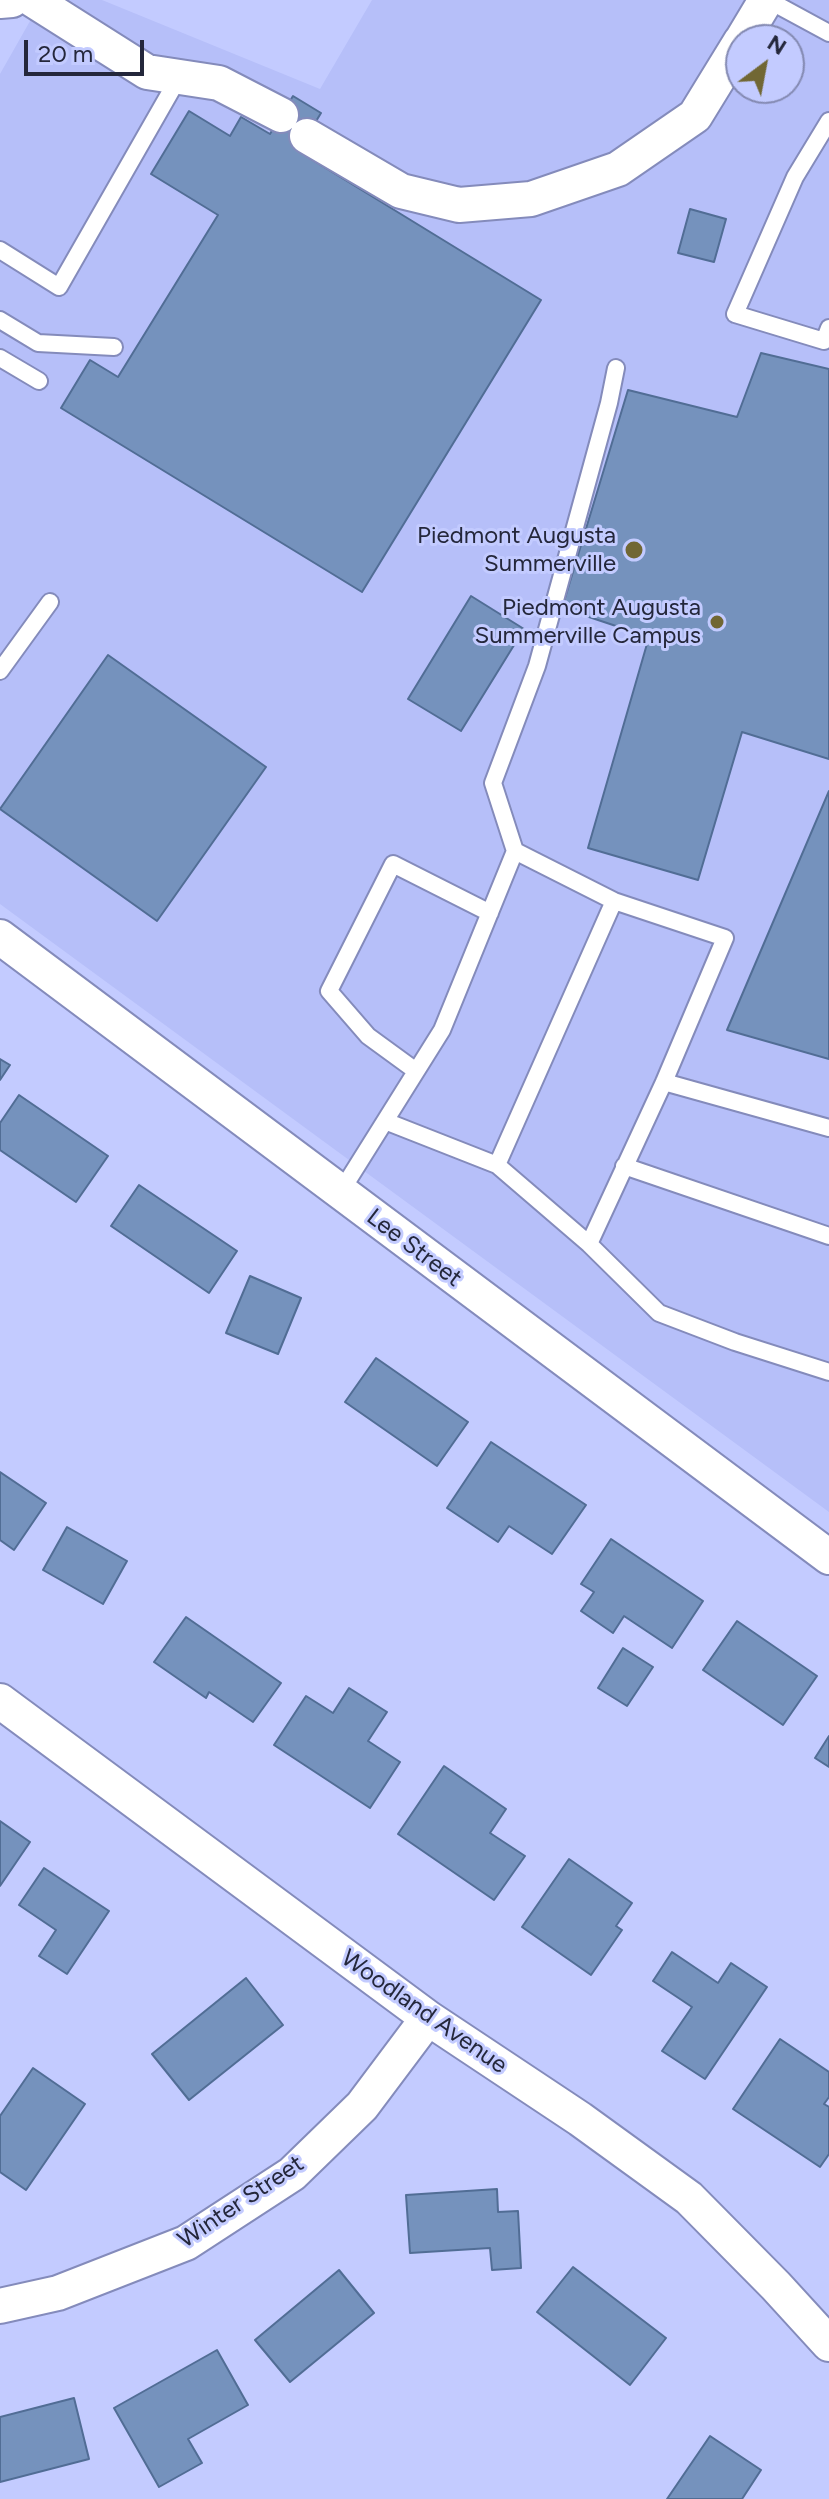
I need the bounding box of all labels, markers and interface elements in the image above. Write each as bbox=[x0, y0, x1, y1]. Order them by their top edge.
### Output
scale bar bbox=[28, 24, 148, 74]
north arrow bbox=[725, 24, 805, 104]
text: N bbox=[763, 29, 791, 61]
text: 20 m bbox=[38, 39, 93, 68]
place label: Piedmont Augusta Summerville bbox=[417, 522, 616, 578]
marker: Piedmont Augusta Summerville bbox=[623, 539, 645, 561]
place label: Piedmont Augusta Summerville Campus bbox=[474, 594, 701, 650]
marker: Piedmont Augusta Summerville Campus bbox=[708, 613, 726, 631]
street label: Lee Street bbox=[361, 1203, 467, 1293]
street label: Woodland Avenue bbox=[335, 1944, 513, 2080]
street label: Winter Street bbox=[173, 2149, 309, 2255]

